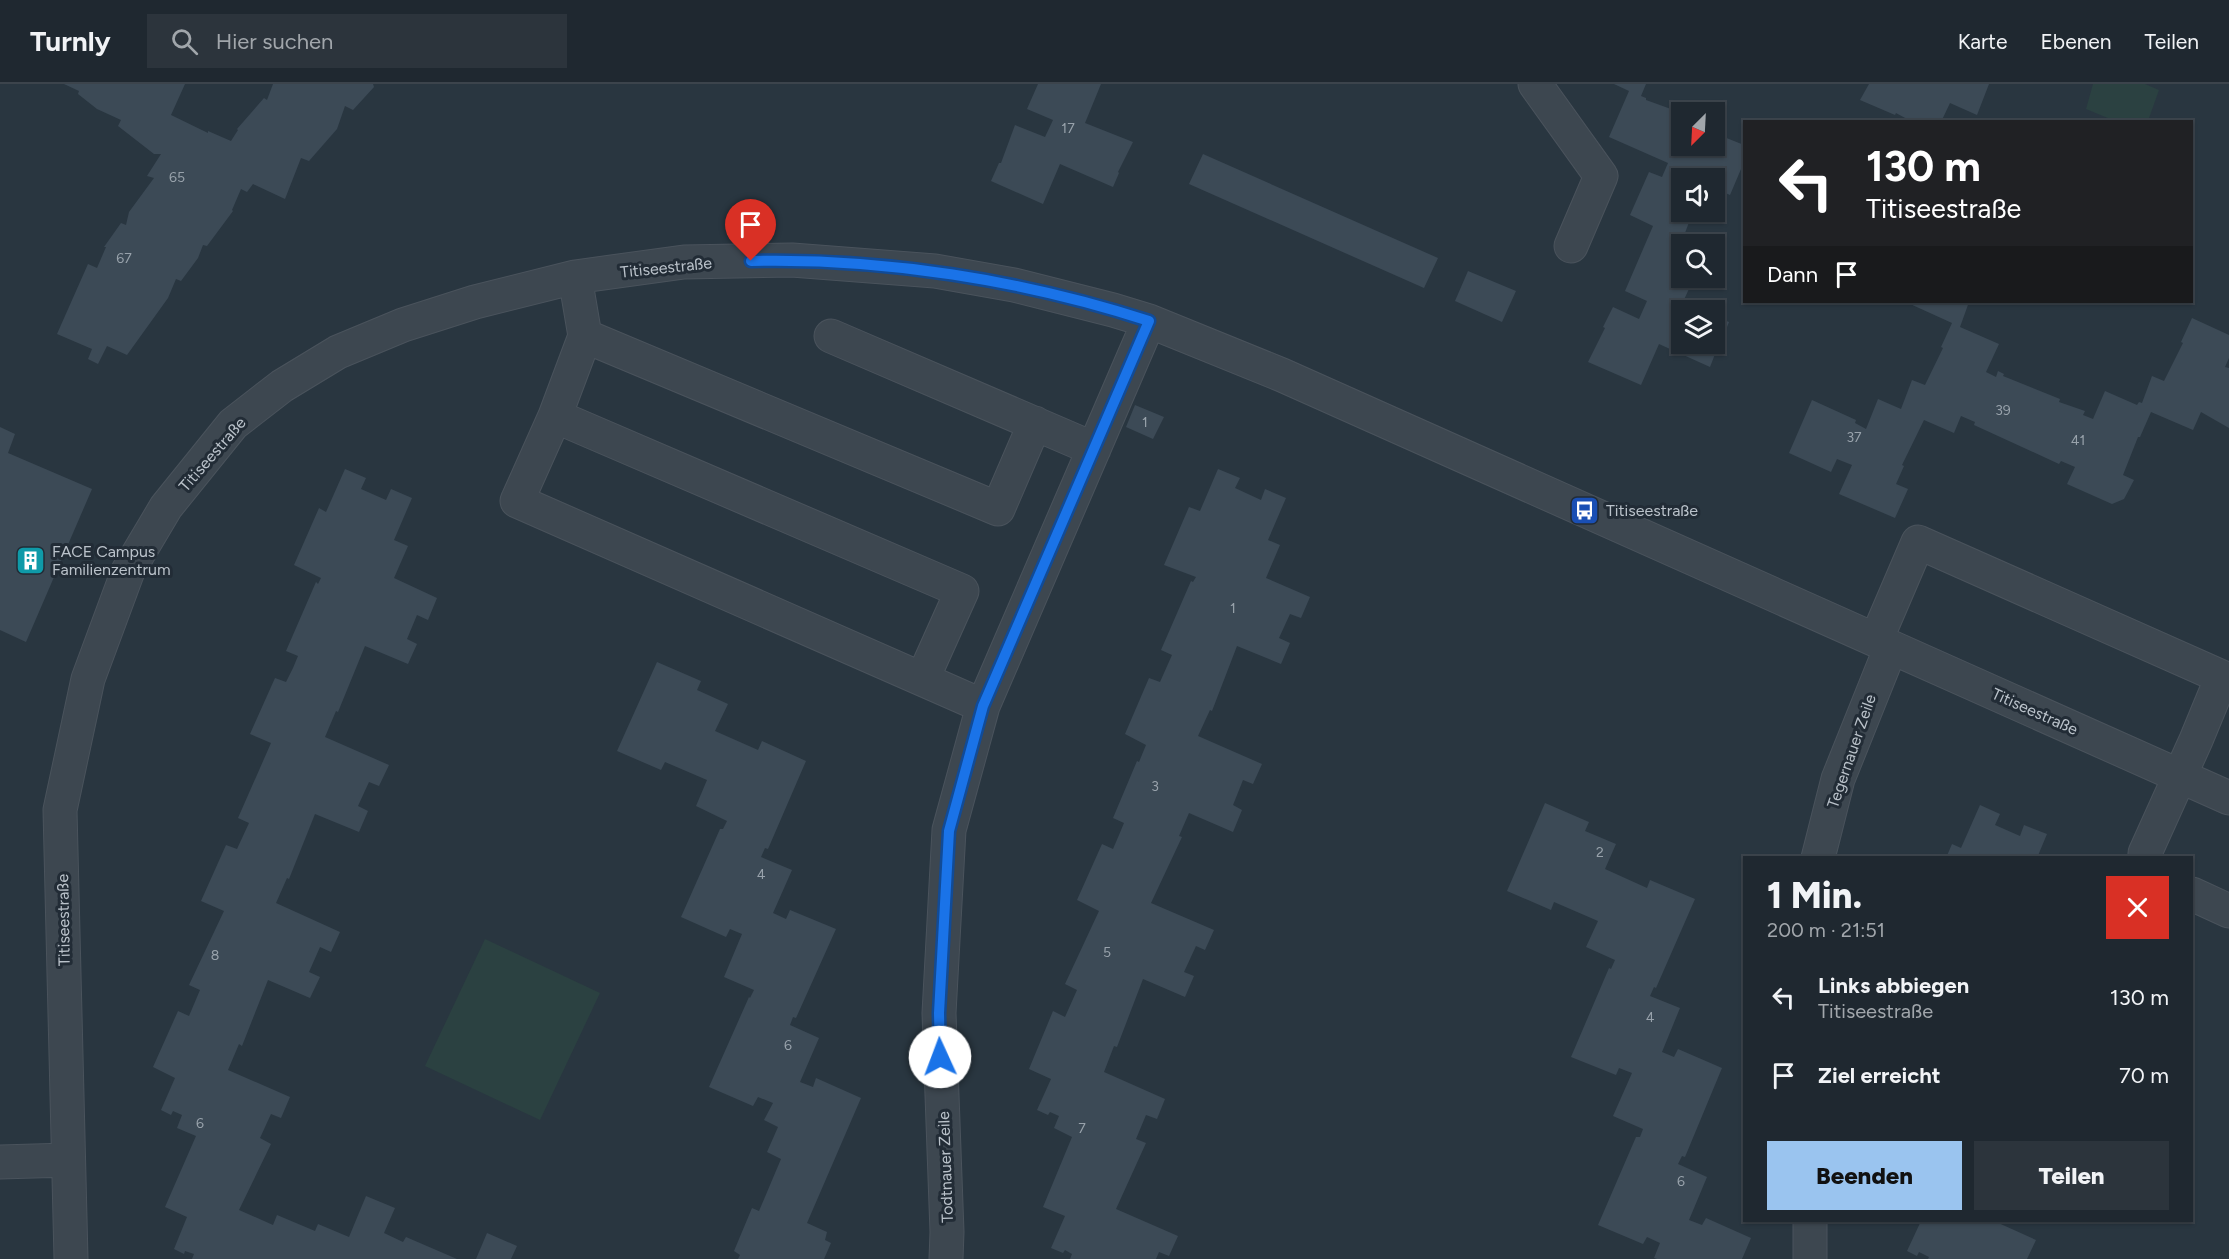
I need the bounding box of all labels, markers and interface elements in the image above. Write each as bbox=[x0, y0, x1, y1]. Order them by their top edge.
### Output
search box bbox=[147, 14, 567, 68]
text: Turnly bbox=[30, 24, 111, 58]
icon: search bbox=[168, 25, 201, 58]
text: Hier suchen bbox=[216, 28, 333, 55]
text: Karte bbox=[1958, 29, 2007, 54]
text: Ebenen bbox=[2040, 29, 2112, 54]
text: Teilen bbox=[2145, 29, 2199, 54]
north arrow bbox=[1671, 102, 1725, 156]
map controls bbox=[1671, 102, 1725, 354]
house number: 17 bbox=[1061, 120, 1075, 137]
text: 130 m bbox=[1866, 141, 1981, 192]
icon: left bbox=[1767, 144, 1845, 222]
button: sound bbox=[1671, 168, 1725, 222]
house number: 65 bbox=[169, 169, 185, 186]
text: Titiseestraße bbox=[1866, 192, 2021, 225]
pin bbox=[725, 199, 776, 261]
icon: arrive bbox=[734, 208, 767, 241]
button: search bbox=[1671, 234, 1725, 288]
house number: 67 bbox=[116, 250, 132, 267]
street label: Titiseestraße bbox=[619, 253, 713, 282]
icon: arrive bbox=[1830, 258, 1863, 291]
text: Dann bbox=[1767, 261, 1818, 288]
button: layers bbox=[1671, 300, 1725, 354]
house number: 39 bbox=[1995, 402, 2011, 419]
street label: Titiseestraße bbox=[175, 413, 250, 495]
house number: 1 bbox=[1142, 414, 1148, 431]
house number: 37 bbox=[1846, 429, 1862, 446]
house number: 41 bbox=[2071, 432, 2085, 449]
bus stop icon: Titiseestraße bbox=[1569, 494, 1601, 526]
place label: Titiseestraße bbox=[1606, 501, 1698, 520]
place label: FACE Campus Familienzentrum bbox=[52, 542, 171, 579]
building icon: FACE Campus Familienzentrum bbox=[15, 544, 47, 576]
house number: 1 bbox=[1230, 600, 1236, 617]
street label: Titiseestraße bbox=[1989, 684, 2081, 739]
street label: Tegernauer Zeile bbox=[1823, 691, 1880, 811]
house number: 3 bbox=[1151, 778, 1159, 795]
house number: 2 bbox=[1596, 844, 1604, 861]
house number: 4 bbox=[757, 866, 766, 883]
street label: Titiseestraße bbox=[53, 874, 74, 966]
text: 1 Min. bbox=[1767, 874, 1862, 917]
button: close bbox=[2106, 876, 2169, 939]
text: 200 m · 21:51 bbox=[1767, 918, 1885, 942]
house number: 5 bbox=[1103, 944, 1111, 961]
house number: 8 bbox=[211, 947, 219, 964]
text: Links abbiegen bbox=[1818, 972, 1969, 999]
icon: left bbox=[1767, 981, 1800, 1014]
text: 130 m bbox=[2110, 984, 2169, 1011]
text: Titiseestraße bbox=[1818, 999, 1933, 1023]
house number: 4 bbox=[1646, 1009, 1655, 1026]
position arrow bbox=[908, 1025, 972, 1089]
house number: 6 bbox=[784, 1037, 792, 1054]
icon: arrive bbox=[1767, 1059, 1800, 1092]
text: Ziel erreicht bbox=[1818, 1062, 1941, 1089]
text: 70 m bbox=[2119, 1062, 2169, 1089]
street label: Todtnauer Zeile bbox=[934, 1111, 957, 1223]
house number: 6 bbox=[196, 1115, 204, 1132]
house number: 7 bbox=[1078, 1120, 1086, 1137]
button: Beenden bbox=[1767, 1141, 1962, 1210]
button: Teilen bbox=[1974, 1141, 2169, 1210]
house number: 6 bbox=[1677, 1173, 1685, 1190]

